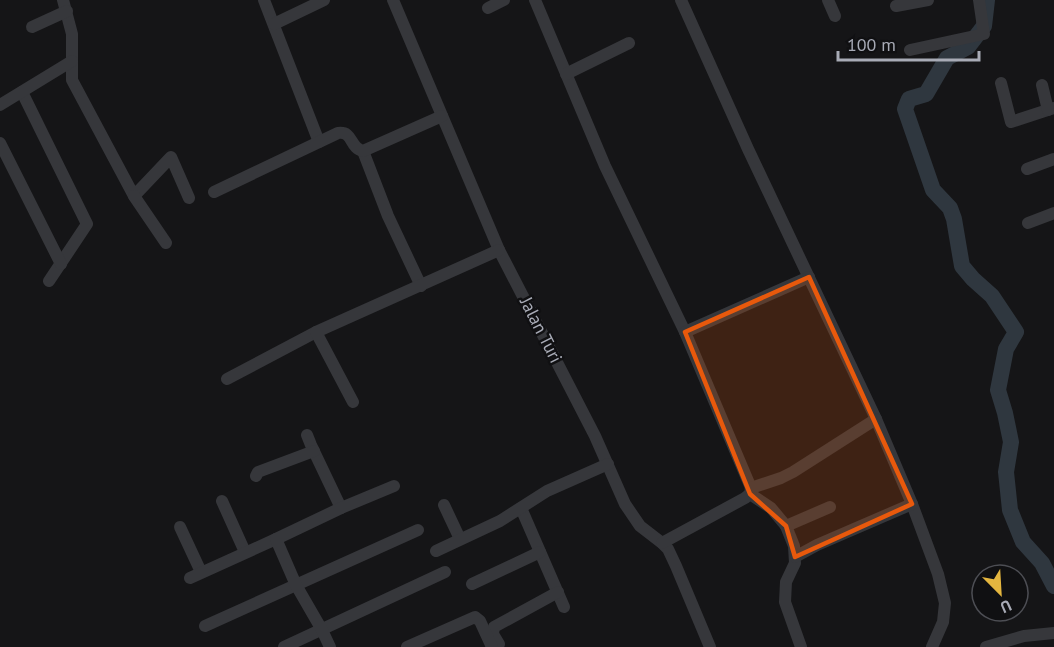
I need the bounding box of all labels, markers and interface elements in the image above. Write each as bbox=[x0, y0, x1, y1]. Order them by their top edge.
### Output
scale bar bbox=[838, 24, 979, 62]
text: 100 m bbox=[847, 33, 896, 56]
street label: Jalan Turi bbox=[515, 292, 568, 367]
north arrow bbox=[970, 563, 1030, 623]
text: U bbox=[997, 596, 1015, 618]

